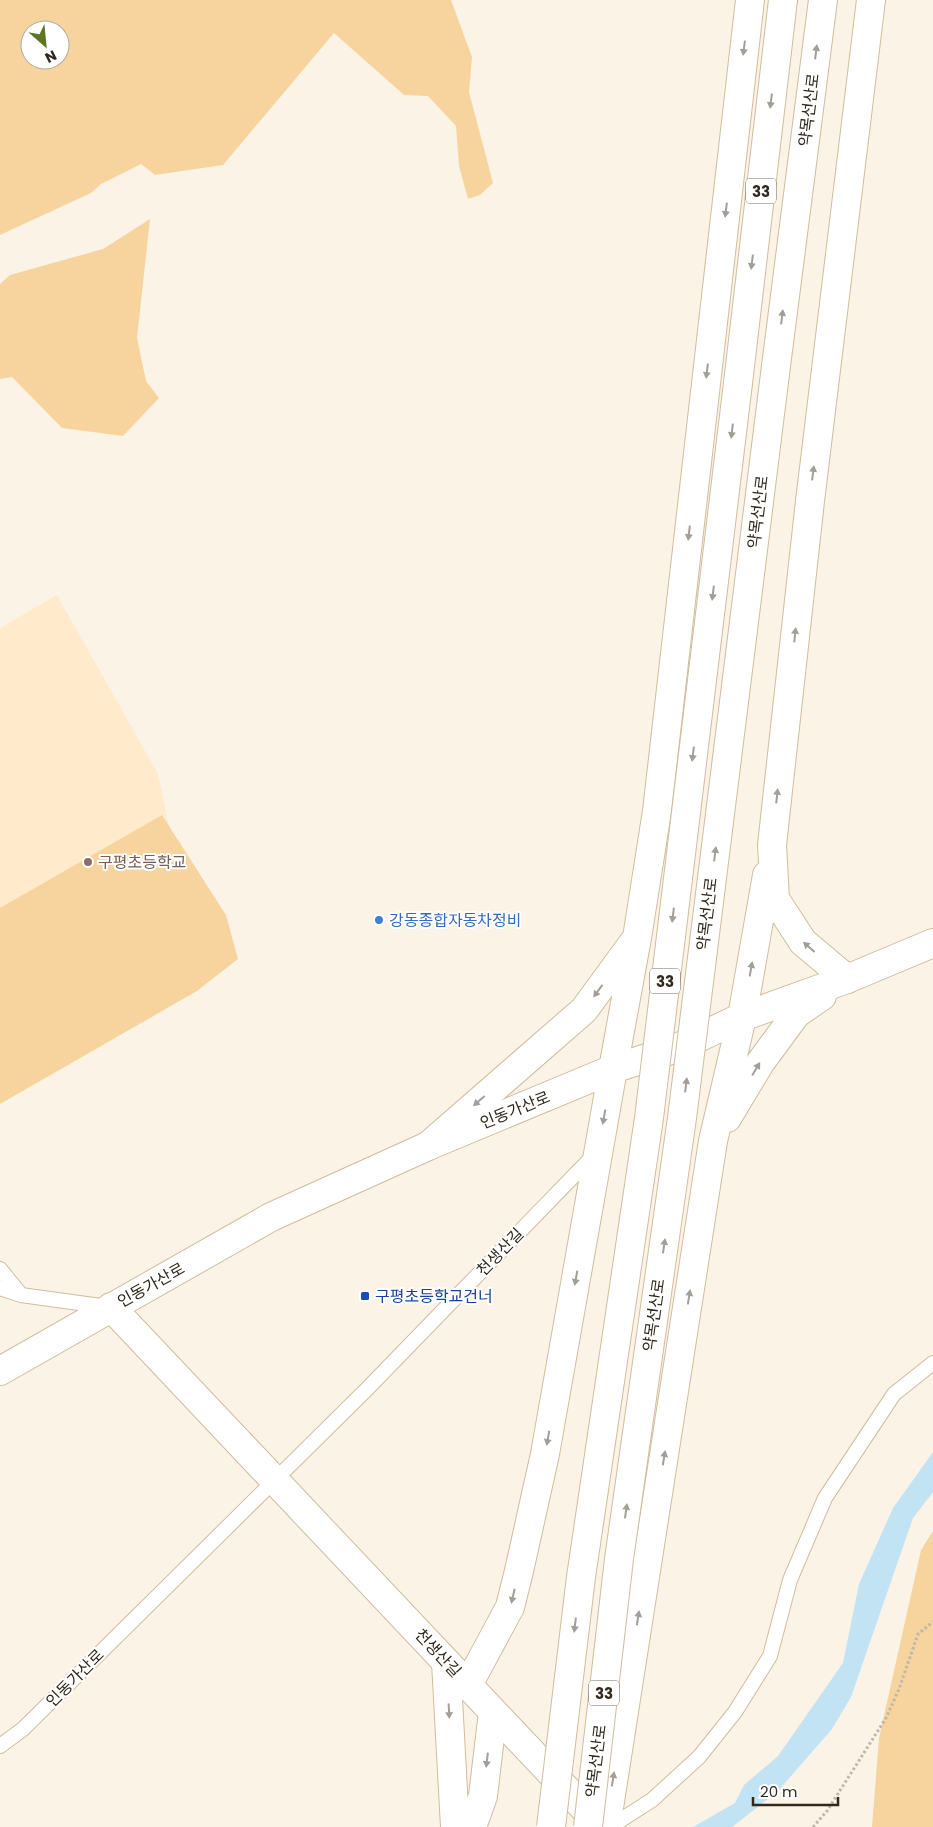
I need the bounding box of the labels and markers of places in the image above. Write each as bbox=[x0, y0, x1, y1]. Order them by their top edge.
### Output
place label: 구평초등학교 bbox=[98, 851, 186, 874]
marker: 구평초등학교 bbox=[82, 856, 94, 868]
place label: 강동종합자동차정비 bbox=[389, 909, 521, 932]
marker: 강동종합자동차정비 bbox=[373, 914, 385, 926]
place label: 구평초등학교건너 bbox=[375, 1285, 493, 1308]
marker: 구평초등학교건너 bbox=[359, 1290, 371, 1302]

